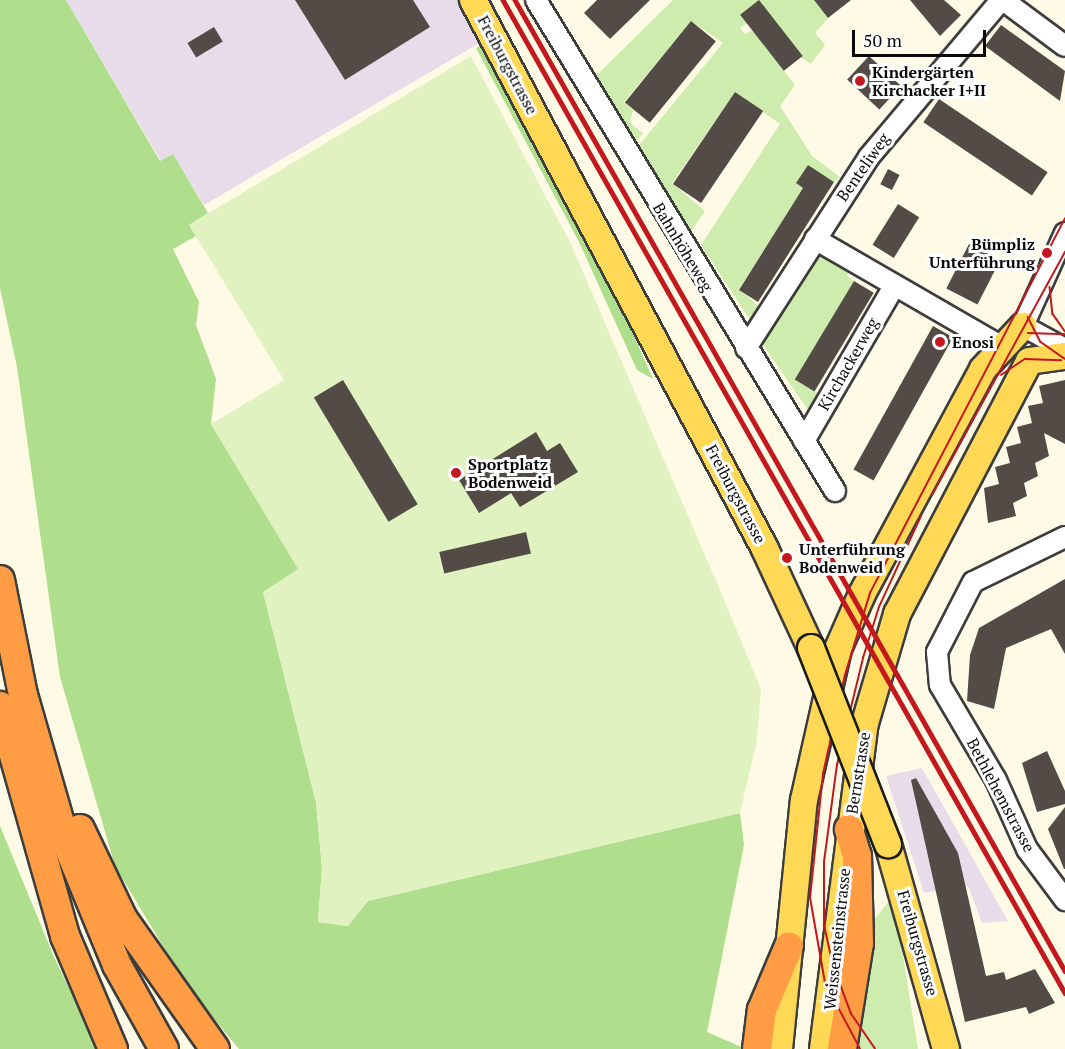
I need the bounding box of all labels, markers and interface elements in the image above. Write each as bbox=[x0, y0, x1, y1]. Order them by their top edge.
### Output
street label: Freiburgstrasse bbox=[474, 12, 542, 118]
scale bar bbox=[855, 18, 988, 56]
text: 50 m bbox=[863, 28, 902, 52]
place label: Kindergärten Kirchacker I+II bbox=[872, 62, 986, 100]
marker: Kindergärten Kirchacker I+II bbox=[853, 74, 867, 88]
street label: Benteliweg bbox=[833, 129, 893, 205]
street label: Bahnhöheweg bbox=[649, 199, 717, 295]
place label: Bümpliz Unterführung bbox=[929, 234, 1035, 272]
marker: Bümpliz Unterführung bbox=[1040, 246, 1054, 260]
street label: Kirchackerweg bbox=[814, 314, 882, 414]
place label: Enosi bbox=[952, 332, 994, 352]
marker: Enosi bbox=[933, 335, 947, 349]
street label: Freiburgstrasse bbox=[702, 441, 770, 547]
place label: Sportplatz Bodenweid bbox=[468, 454, 552, 492]
marker: Sportplatz Bodenweid bbox=[449, 466, 463, 480]
place label: Unterführung Bodenweid bbox=[799, 539, 905, 577]
marker: Unterführung Bodenweid bbox=[780, 551, 794, 565]
street label: Bernstrasse bbox=[842, 731, 874, 815]
street label: Bethlehemstrasse bbox=[963, 735, 1039, 855]
street label: Weissensteinstrasse bbox=[820, 867, 854, 1011]
street label: Freiburgstrasse bbox=[894, 888, 942, 998]

